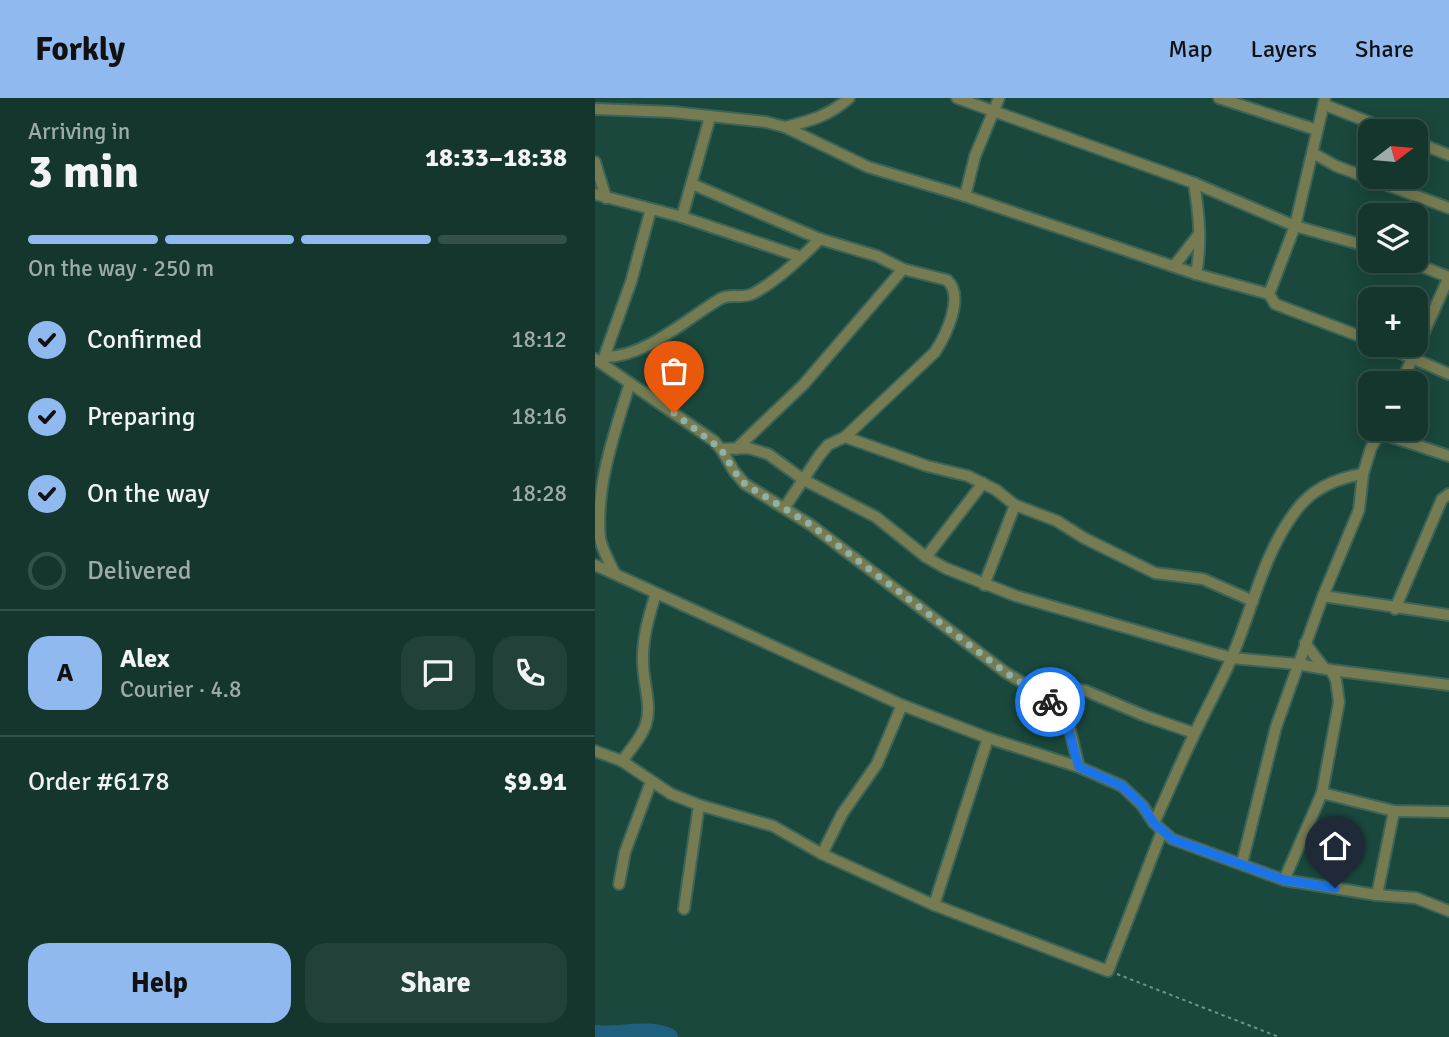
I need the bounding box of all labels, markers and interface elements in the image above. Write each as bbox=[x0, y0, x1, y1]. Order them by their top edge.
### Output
text: Forkly bbox=[35, 29, 125, 70]
text: Map bbox=[1168, 34, 1213, 64]
text: Layers bbox=[1251, 34, 1317, 64]
text: Share bbox=[1355, 34, 1414, 64]
text: Arriving in bbox=[28, 117, 130, 146]
north arrow bbox=[1358, 119, 1428, 189]
map controls bbox=[1358, 119, 1428, 441]
text: 18:33–18:38 bbox=[425, 142, 567, 174]
text: 3 min bbox=[28, 144, 139, 200]
button: layers bbox=[1358, 203, 1428, 273]
text: On the way · 250 m bbox=[28, 254, 214, 283]
button: + bbox=[1358, 287, 1428, 357]
icon: check bbox=[28, 321, 66, 359]
text: Confirmed bbox=[87, 324, 202, 356]
text: 18:12 bbox=[511, 325, 567, 354]
pin bbox=[644, 341, 704, 413]
icon: bag bbox=[655, 352, 693, 390]
button: − bbox=[1358, 371, 1428, 441]
icon: check bbox=[28, 398, 66, 436]
text: Preparing bbox=[87, 401, 195, 433]
text: 18:16 bbox=[511, 402, 567, 431]
icon: check bbox=[28, 475, 66, 513]
text: On the way bbox=[87, 478, 210, 510]
text: 18:28 bbox=[511, 479, 567, 508]
text: Delivered bbox=[87, 555, 192, 587]
button: chat bbox=[401, 636, 475, 710]
button: phone bbox=[493, 636, 567, 710]
text: Alex bbox=[120, 643, 170, 675]
text: A bbox=[57, 657, 73, 689]
courier bbox=[1015, 667, 1085, 737]
text: Courier · 4.8 bbox=[120, 675, 241, 704]
icon: bike bbox=[1031, 683, 1069, 721]
text: Order #6178 bbox=[28, 766, 169, 798]
text: $9.91 bbox=[503, 766, 567, 798]
pin bbox=[1305, 816, 1365, 888]
icon: home bbox=[1316, 827, 1354, 865]
button: Help bbox=[28, 943, 291, 1023]
button: Share bbox=[305, 943, 567, 1023]

